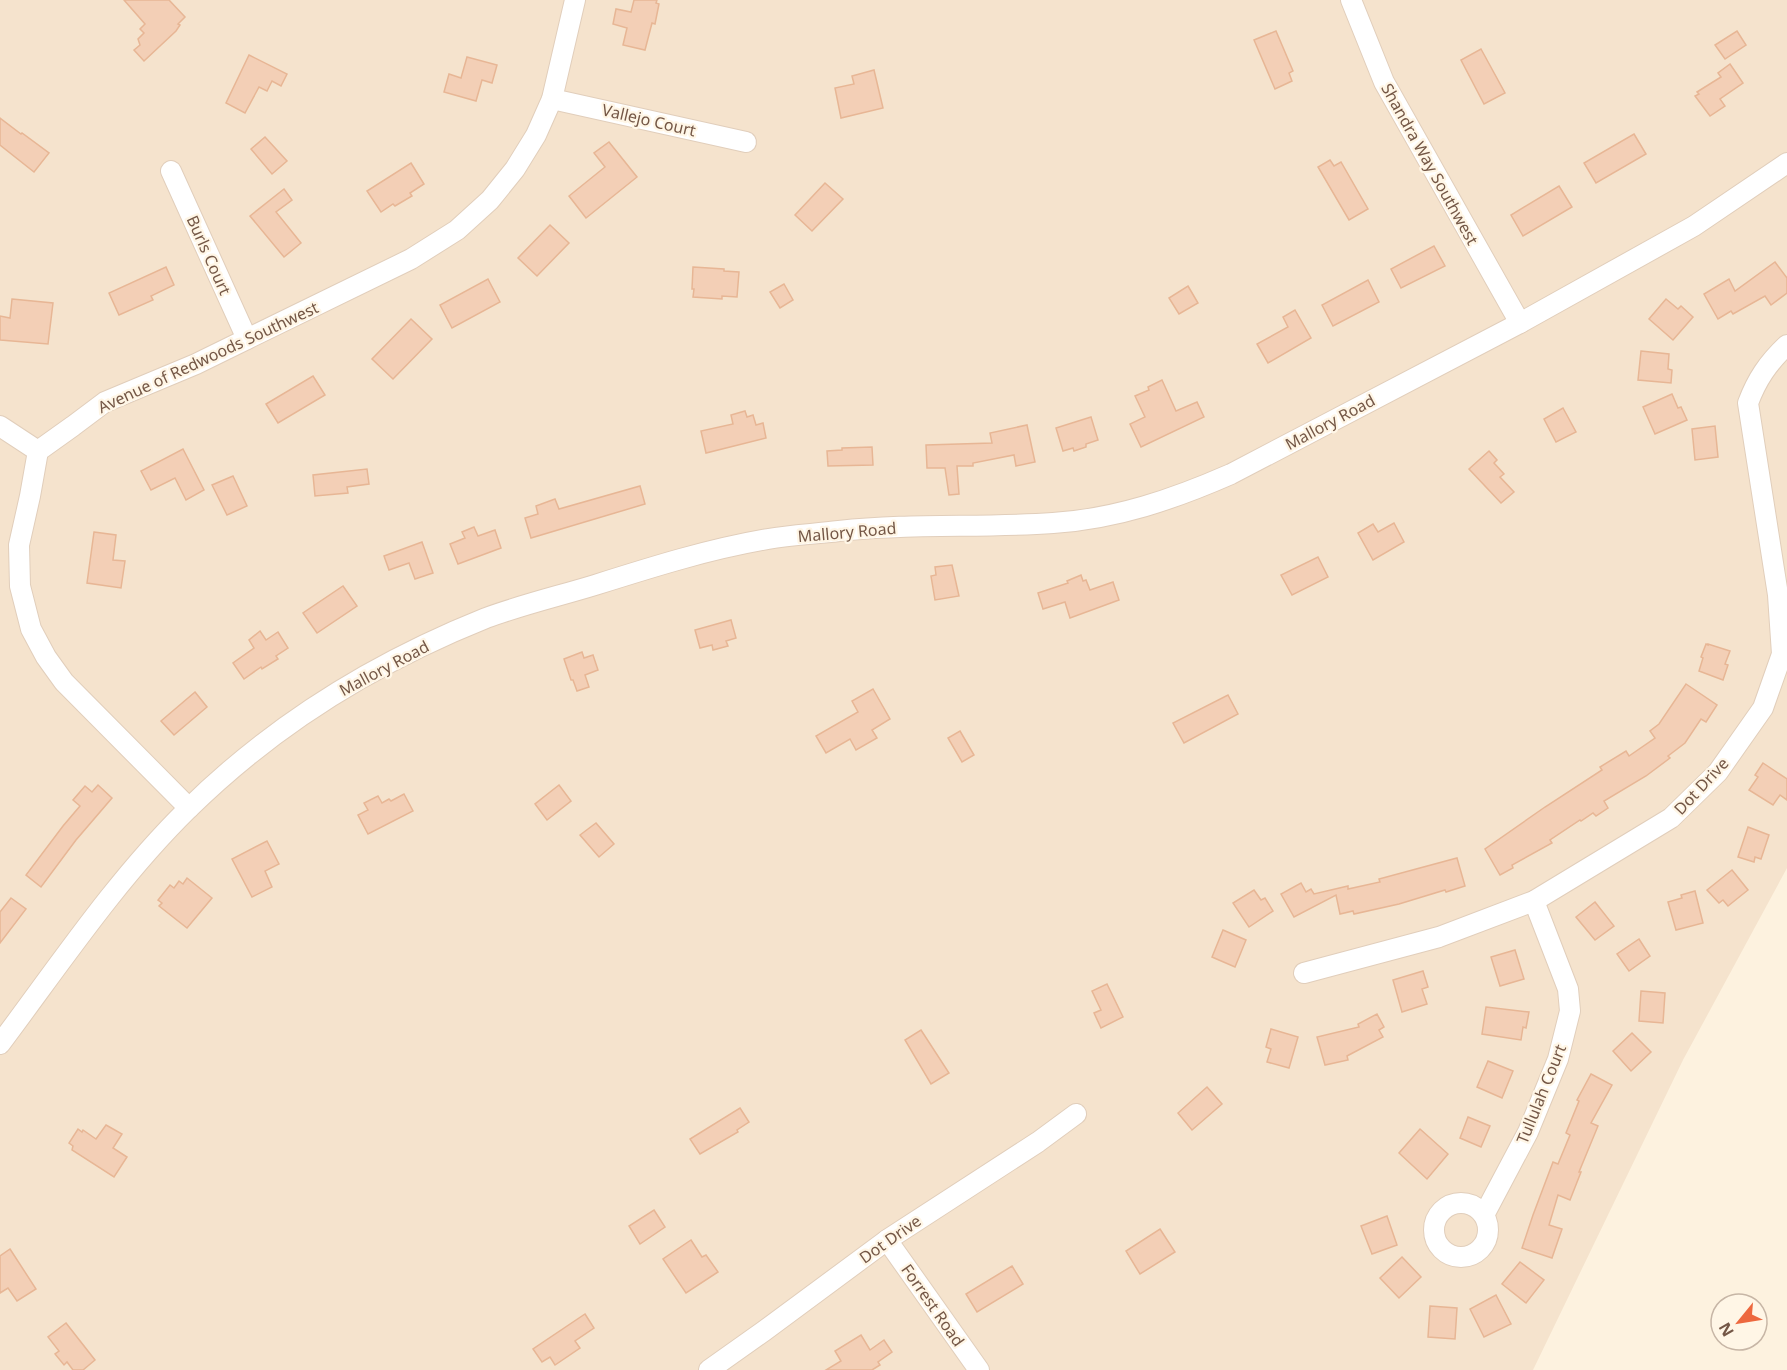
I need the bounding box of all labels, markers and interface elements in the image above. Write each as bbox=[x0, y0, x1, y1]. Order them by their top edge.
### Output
street label: Shandra Way Southwest bbox=[1376, 79, 1484, 249]
street label: Vallejo Court bbox=[600, 99, 698, 142]
street label: Burls Court bbox=[182, 212, 236, 298]
street label: Avenue of Redwoods Southwest bbox=[94, 296, 322, 418]
street label: Mallory Road bbox=[1281, 389, 1379, 455]
street label: Mallory Road bbox=[797, 517, 897, 547]
street label: Mallory Road bbox=[335, 635, 433, 701]
street label: Dot Drive bbox=[1669, 753, 1733, 819]
street label: Tullulah Court bbox=[1511, 1041, 1571, 1147]
street label: Dot Drive bbox=[855, 1210, 925, 1268]
street label: Forrest Road bbox=[896, 1259, 970, 1351]
north arrow bbox=[1709, 1292, 1769, 1352]
text: N bbox=[1713, 1318, 1739, 1341]

